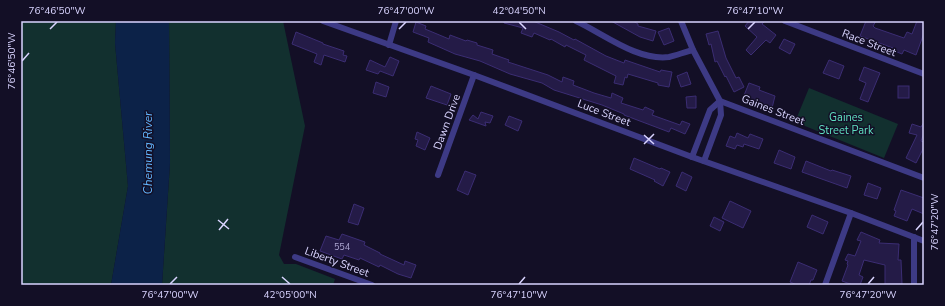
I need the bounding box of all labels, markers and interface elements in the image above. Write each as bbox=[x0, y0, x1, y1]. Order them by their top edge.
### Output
text: 76°46'50"W bbox=[29, 4, 85, 18]
text: 76°47'00"W bbox=[378, 4, 434, 18]
text: 42°04'50"N bbox=[492, 4, 546, 18]
text: 76°47'10"W bbox=[727, 4, 783, 18]
street label: Race Street bbox=[840, 26, 898, 60]
text: 76°46'50"W bbox=[5, 33, 19, 89]
street label: Gaines Street bbox=[739, 91, 807, 129]
street label: Dawn Drive bbox=[430, 92, 464, 152]
street label: Luce Street bbox=[575, 96, 633, 130]
park label: Gaines Street Park bbox=[819, 110, 874, 138]
water label: Chemung River bbox=[140, 111, 156, 194]
text: 76°47'20"W bbox=[928, 194, 942, 250]
house number: 554 bbox=[334, 241, 351, 253]
street label: Liberty Street bbox=[303, 243, 371, 281]
text: 76°47'00"W bbox=[142, 288, 198, 302]
text: 42°05'00"N bbox=[263, 288, 317, 302]
text: 76°47'10"W bbox=[491, 288, 547, 302]
text: 76°47'20"W bbox=[840, 288, 896, 302]

